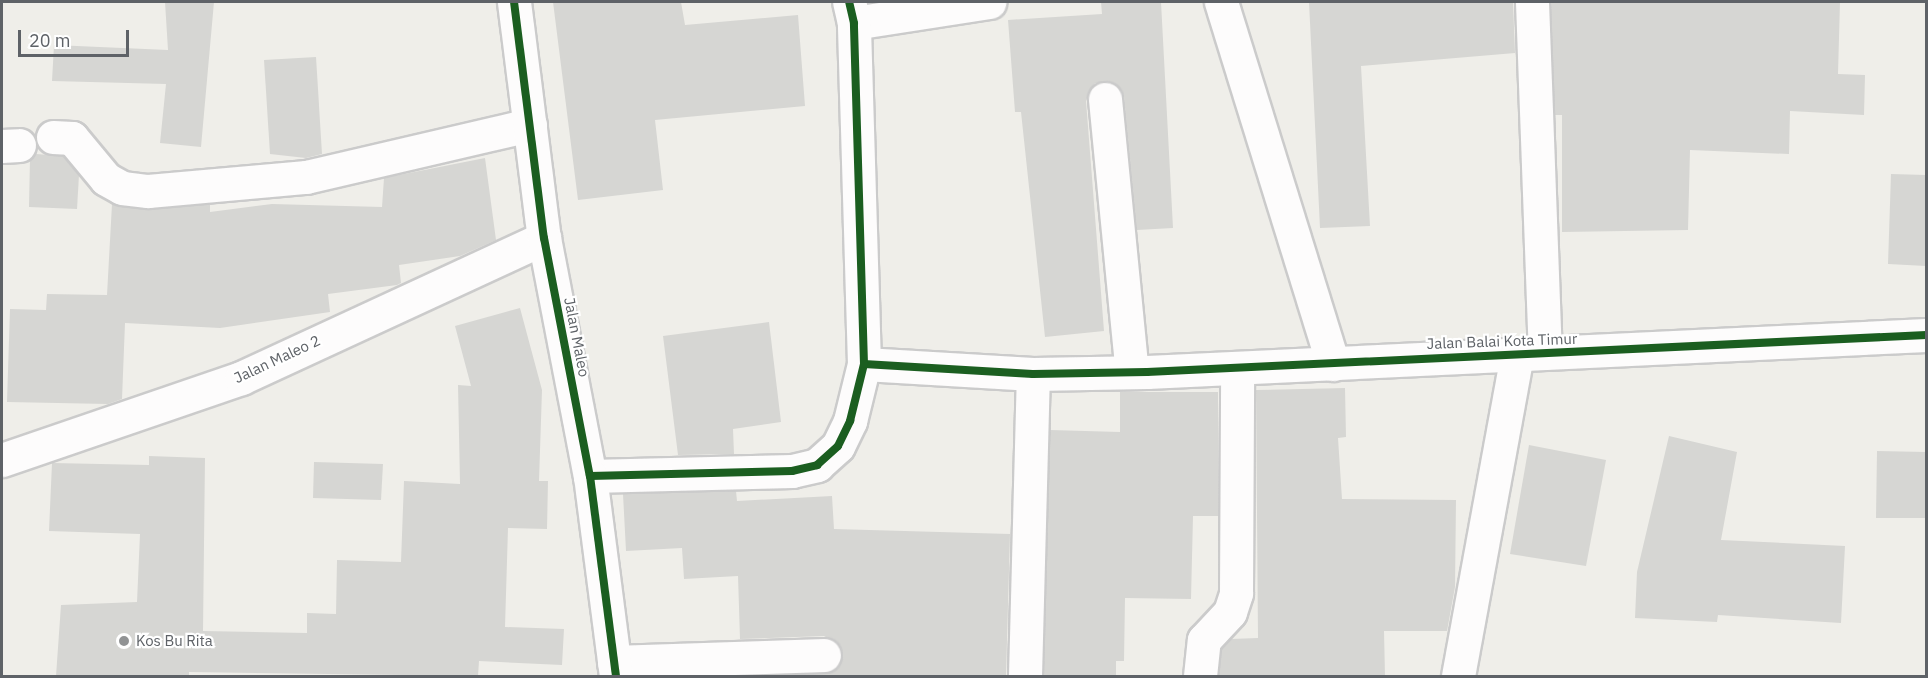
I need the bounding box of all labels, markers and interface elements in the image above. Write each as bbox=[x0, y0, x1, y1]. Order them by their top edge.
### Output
scale bar bbox=[21, 18, 132, 56]
text: 20 m bbox=[29, 29, 71, 52]
street label: Jalan Maleo bbox=[560, 296, 594, 378]
street label: Jalan Balai Kota Timur bbox=[1426, 329, 1578, 353]
street label: Jalan Maleo 2 bbox=[231, 331, 323, 387]
place label: Kos Bu Rita bbox=[136, 632, 213, 650]
marker: Kos Bu Rita bbox=[117, 634, 131, 648]

